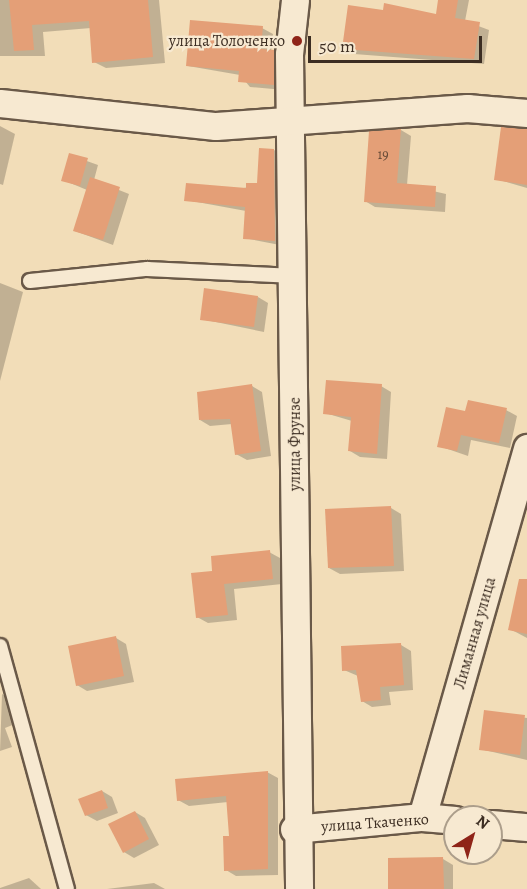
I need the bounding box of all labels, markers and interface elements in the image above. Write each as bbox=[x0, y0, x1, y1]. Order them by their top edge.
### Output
scale bar bbox=[311, 24, 485, 62]
place label: улица Толоченко bbox=[169, 31, 285, 51]
marker: улица Толоченко bbox=[290, 34, 304, 48]
text: 50 m bbox=[319, 34, 355, 58]
house number: 19 bbox=[377, 147, 389, 163]
street label: улица Фрунзе bbox=[285, 397, 305, 491]
street label: Лиманная улица bbox=[450, 575, 500, 691]
north arrow bbox=[443, 805, 503, 865]
street label: улица Ткаченко bbox=[320, 810, 430, 836]
text: N bbox=[471, 810, 494, 835]

